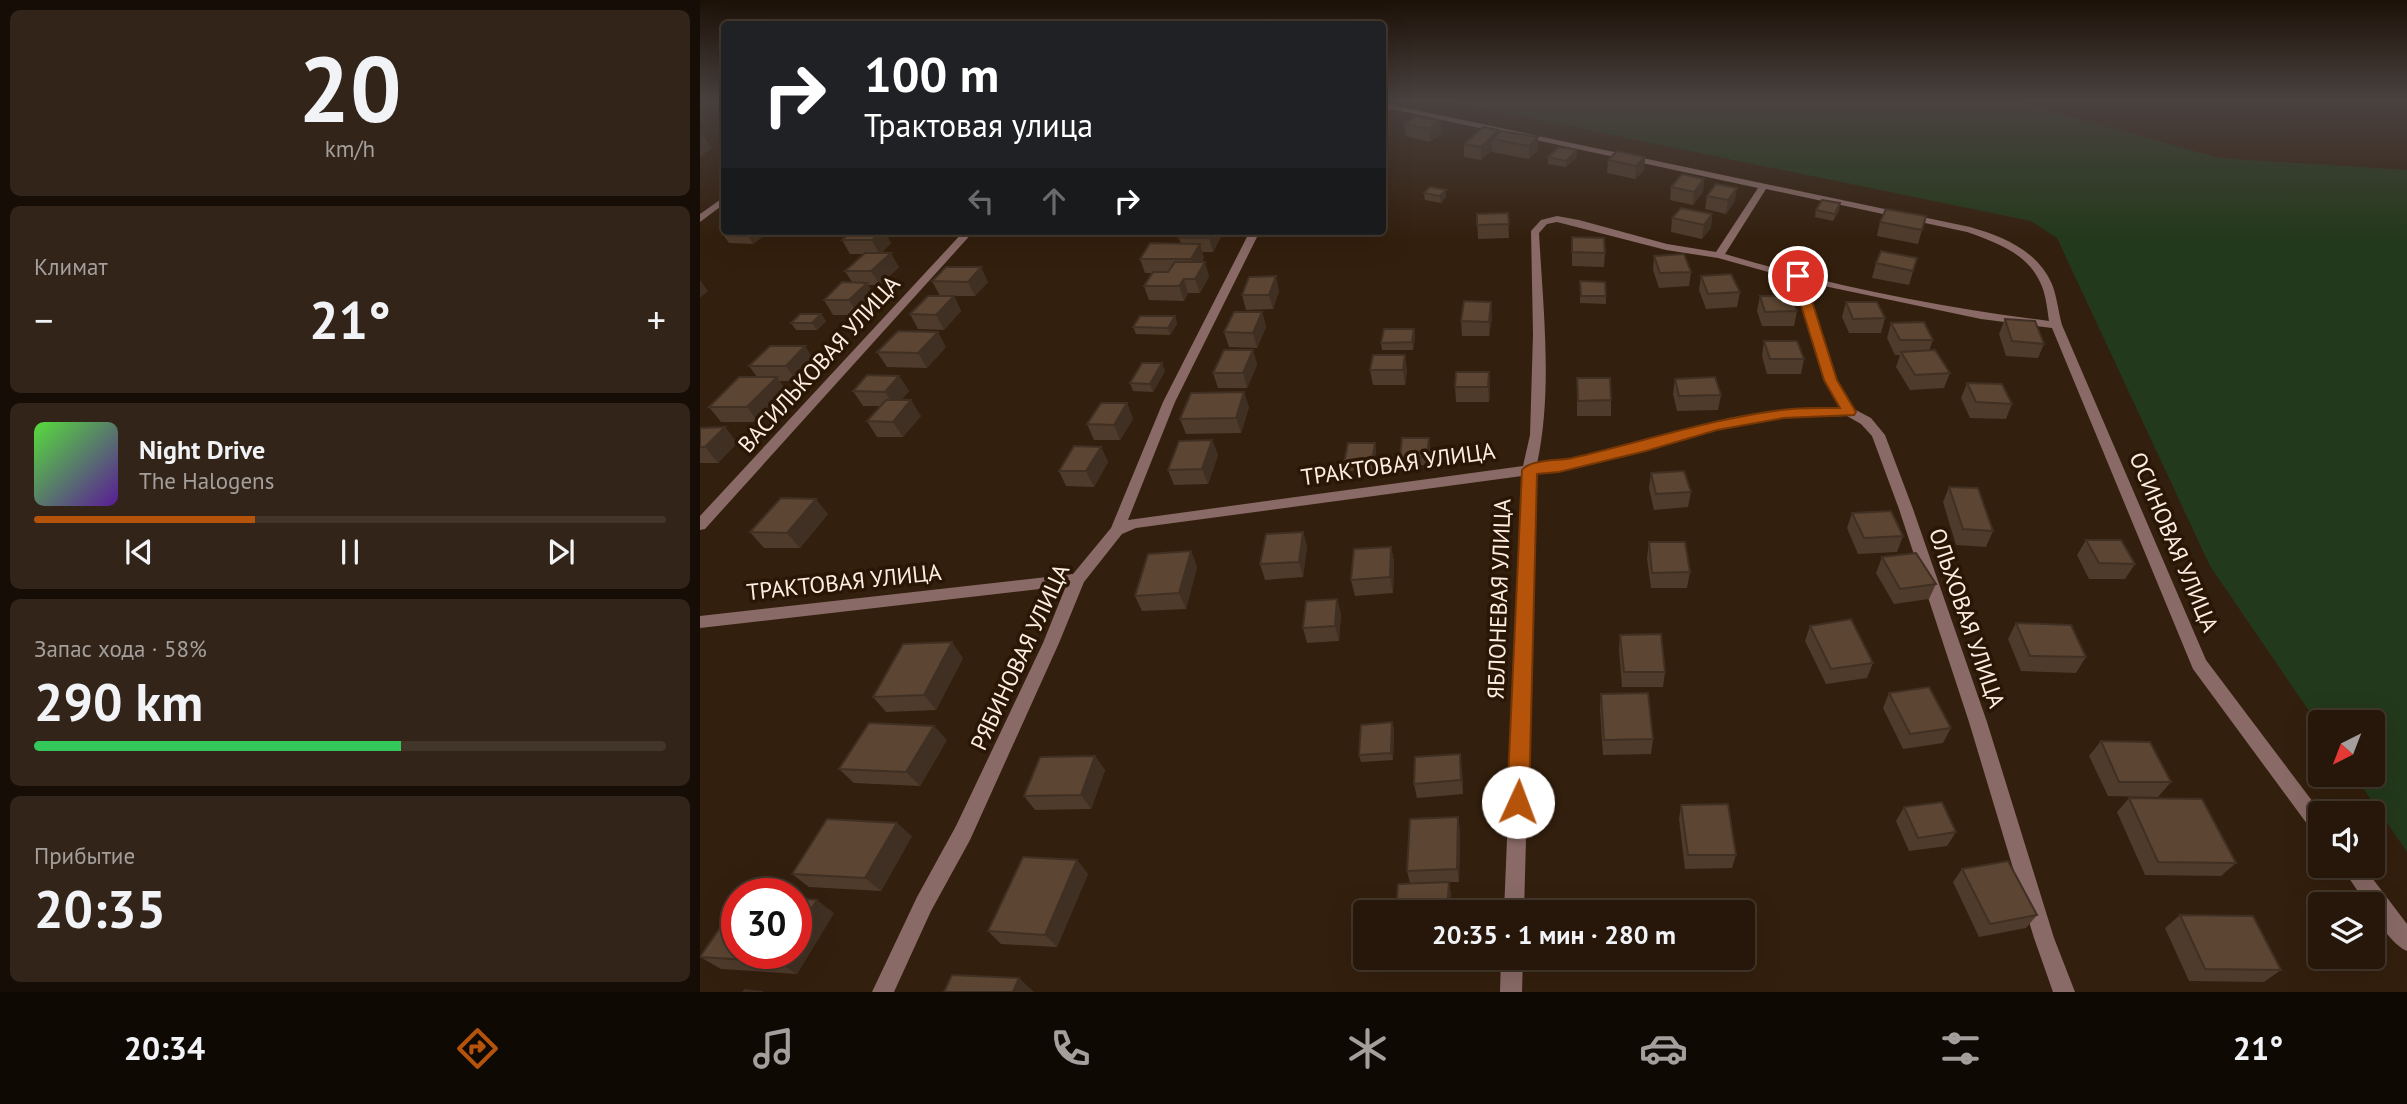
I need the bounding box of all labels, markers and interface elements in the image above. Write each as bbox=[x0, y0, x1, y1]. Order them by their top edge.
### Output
text: 20 bbox=[298, 29, 402, 147]
text: 100 m bbox=[864, 42, 999, 106]
icon: right bbox=[749, 49, 840, 140]
text: Трактовая улица bbox=[864, 104, 1093, 146]
text: km/h bbox=[325, 134, 375, 163]
icon: left bbox=[962, 182, 1000, 220]
icon: ahead bbox=[1035, 182, 1073, 220]
icon: right bbox=[1108, 182, 1146, 220]
pin bbox=[1768, 246, 1828, 306]
text: Климат bbox=[34, 252, 108, 281]
icon: arrive bbox=[1779, 257, 1817, 295]
street label: ВАСИЛЬКОВАЯ УЛИЦА bbox=[731, 269, 906, 458]
text: 21° bbox=[309, 286, 391, 353]
text: − bbox=[34, 295, 53, 344]
text: + bbox=[647, 295, 666, 344]
text: Night Drive bbox=[139, 433, 265, 466]
street label: ТРАКТОВАЯ УЛИЦА bbox=[1299, 435, 1497, 491]
street label: ОСИНОВАЯ УЛИЦА bbox=[2124, 448, 2226, 637]
text: The Halogens bbox=[139, 466, 274, 495]
street label: ЯБЛОНЕВАЯ УЛИЦА bbox=[1481, 498, 1517, 700]
street label: ОЛЬХОВАЯ УЛИЦА bbox=[1923, 524, 2012, 712]
icon: previous bbox=[120, 533, 158, 571]
icon: pause bbox=[331, 533, 369, 571]
icon: next bbox=[542, 533, 580, 571]
street label: ТРАКТОВАЯ УЛИЦА bbox=[745, 557, 943, 606]
street label: РЯБИНОВАЯ УЛИЦА bbox=[964, 559, 1076, 755]
text: Запас хода · 58% bbox=[34, 634, 207, 663]
text: 290 km bbox=[34, 668, 203, 735]
north arrow bbox=[2308, 710, 2385, 788]
map controls bbox=[2308, 710, 2385, 969]
position arrow bbox=[1481, 765, 1555, 839]
button: sound bbox=[2308, 801, 2385, 878]
text: Прибытие bbox=[34, 841, 135, 870]
text: 20:35 bbox=[34, 875, 166, 942]
speed limit sign: 30 bbox=[721, 878, 812, 969]
button: layers bbox=[2308, 892, 2385, 969]
text: 20:35 · 1 мин · 280 m bbox=[1432, 918, 1676, 951]
icon: directions bbox=[453, 1024, 502, 1073]
icon: music bbox=[749, 1024, 798, 1073]
icon: phone bbox=[1046, 1024, 1095, 1073]
icon: climate bbox=[1343, 1024, 1392, 1073]
icon: car bbox=[1639, 1024, 1688, 1073]
icon: filters bbox=[1936, 1024, 1985, 1073]
text: 20:34 bbox=[124, 1027, 205, 1069]
text: 21° bbox=[2233, 1027, 2283, 1069]

